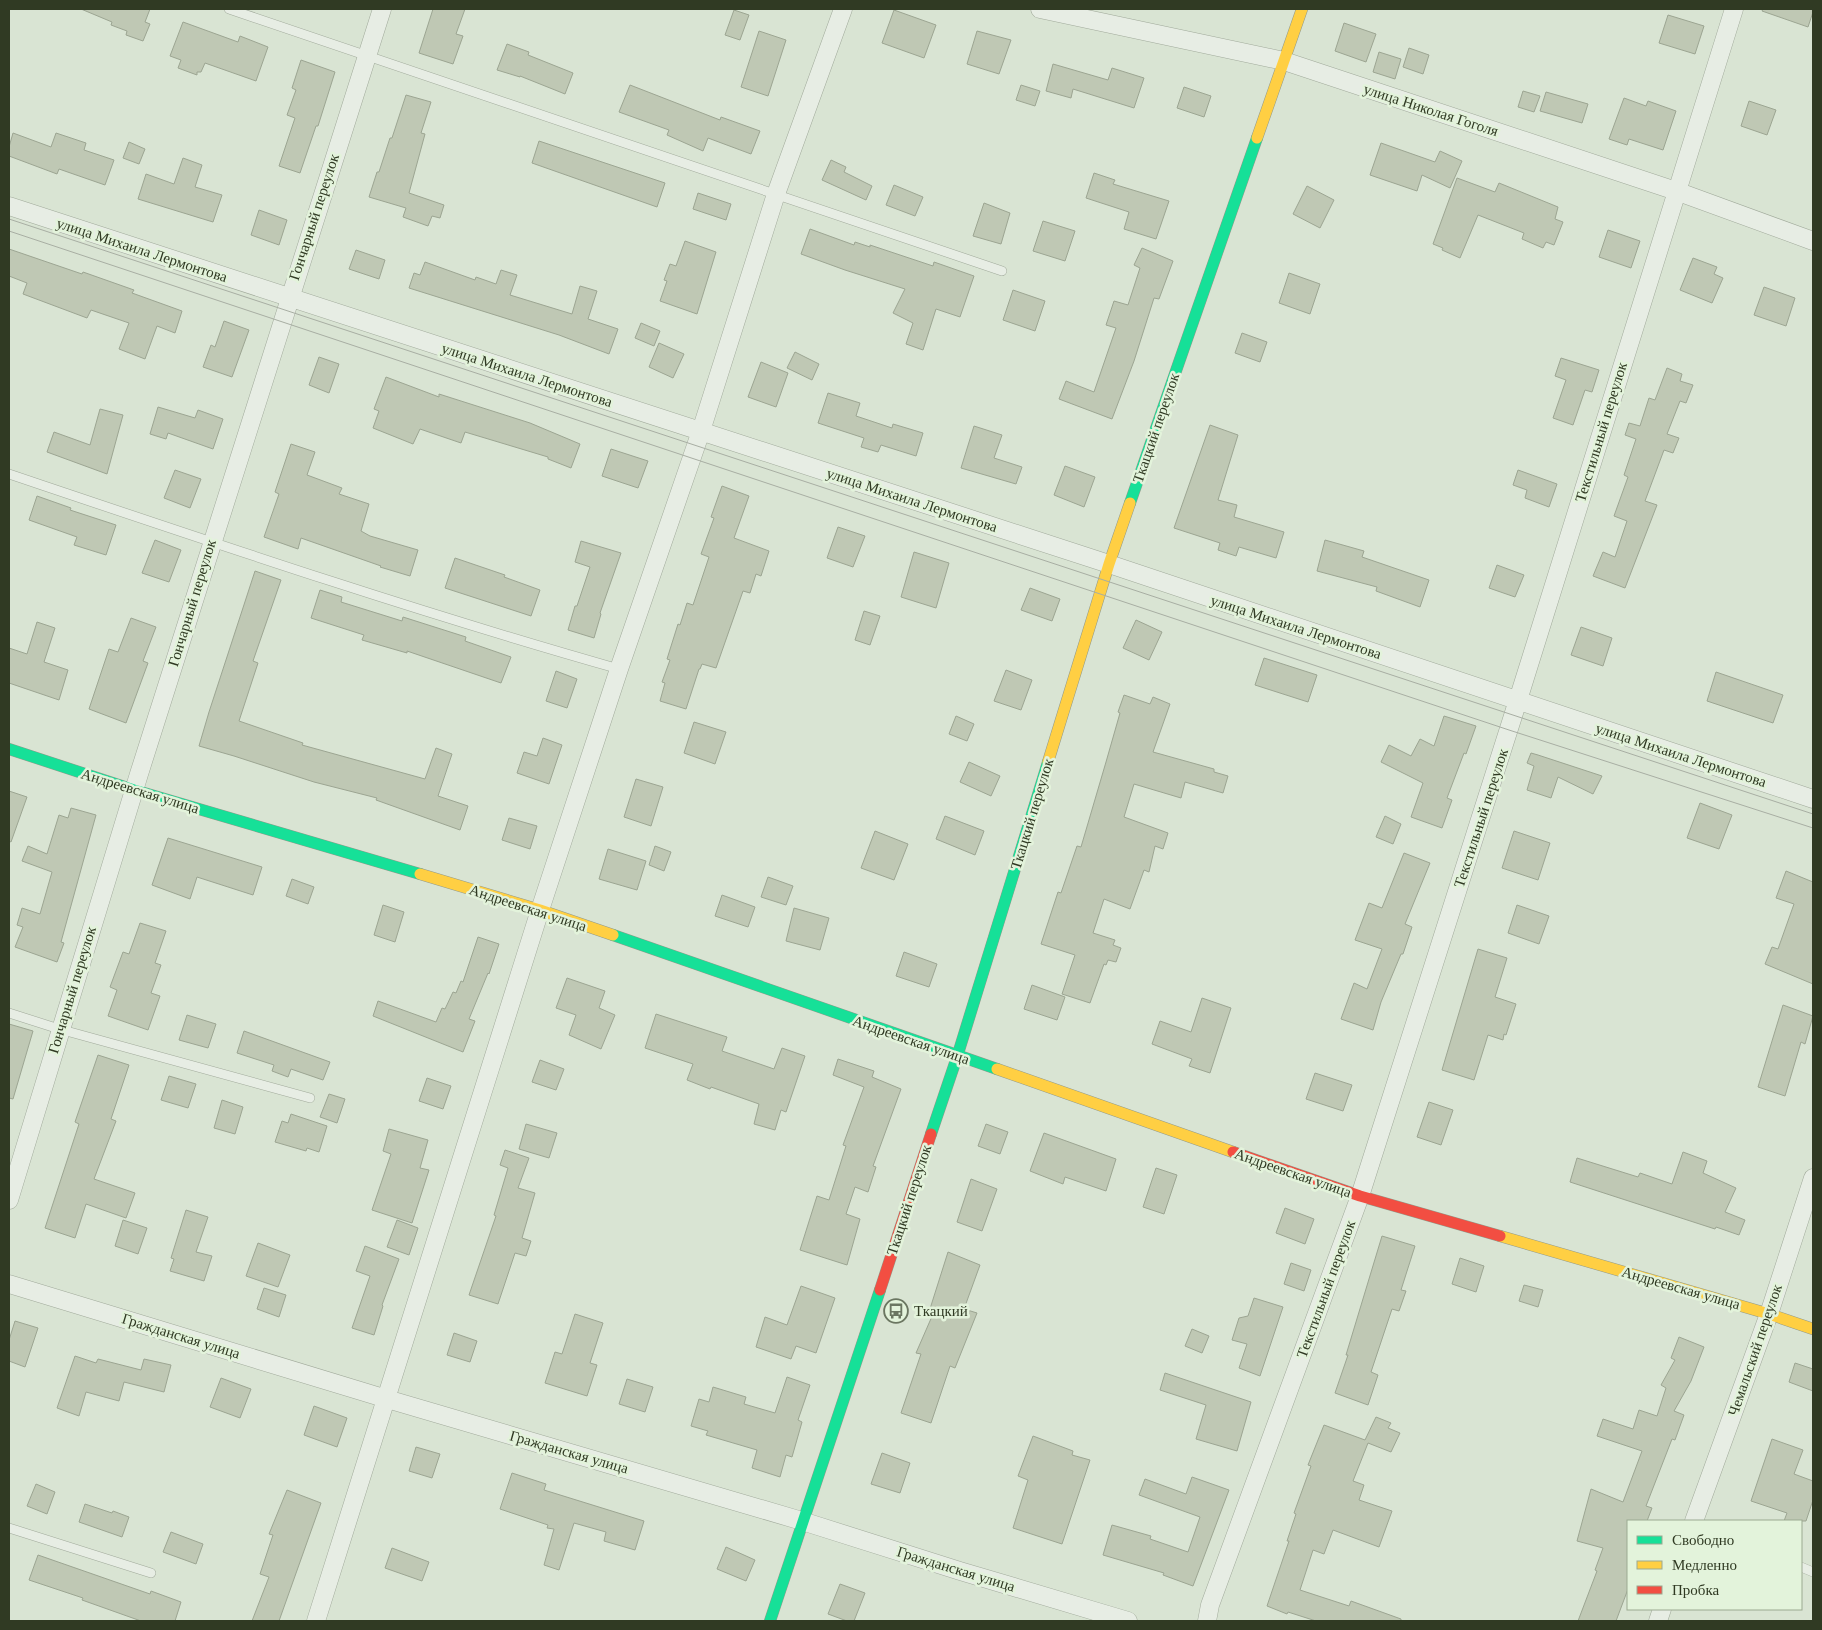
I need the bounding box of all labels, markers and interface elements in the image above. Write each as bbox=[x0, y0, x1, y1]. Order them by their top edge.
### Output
street label: улица Николая Гоголя bbox=[1362, 81, 1500, 139]
street label: Гончарный переулок bbox=[286, 151, 342, 282]
street label: улица Михаила Лермонтова bbox=[55, 215, 230, 285]
street label: улица Михаила Лермонтова bbox=[440, 340, 615, 410]
street label: Текстильный переулок bbox=[1572, 360, 1630, 504]
street label: Ткацкий переулок bbox=[1130, 370, 1183, 485]
street label: улица Михаила Лермонтова bbox=[825, 465, 1000, 535]
street label: Гончарный переулок bbox=[165, 537, 219, 668]
street label: улица Михаила Лермонтова bbox=[1209, 592, 1384, 662]
street label: улица Михаила Лермонтова bbox=[1594, 720, 1769, 790]
street label: Текстильный переулок bbox=[1451, 746, 1511, 890]
street label: Ткацкий переулок bbox=[1008, 756, 1057, 871]
street label: Андреевская улица bbox=[79, 765, 201, 817]
street label: Андреевская улица bbox=[467, 881, 589, 935]
street label: Гончарный переулок bbox=[45, 924, 99, 1055]
street label: Андреевская улица bbox=[851, 1013, 972, 1068]
street label: Ткацкий переулок bbox=[884, 1142, 935, 1257]
street label: Андреевская улица bbox=[1233, 1146, 1354, 1201]
street label: Текстильный переулок bbox=[1294, 1217, 1359, 1360]
street label: Андреевская улица bbox=[1620, 1263, 1742, 1313]
street label: Чемальский переулок bbox=[1725, 1281, 1785, 1418]
bus stop icon: Ткацкий bbox=[883, 1298, 909, 1324]
place label: Ткацкий bbox=[914, 1303, 968, 1319]
street label: Гражданская улица bbox=[120, 1310, 242, 1362]
street label: Гражданская улица bbox=[508, 1427, 630, 1477]
legend bbox=[1627, 1520, 1802, 1610]
text: Свободно bbox=[1672, 1532, 1734, 1548]
street label: Гражданская улица bbox=[895, 1543, 1017, 1595]
text: Медленно bbox=[1672, 1557, 1737, 1573]
text: Пробка bbox=[1672, 1582, 1720, 1598]

